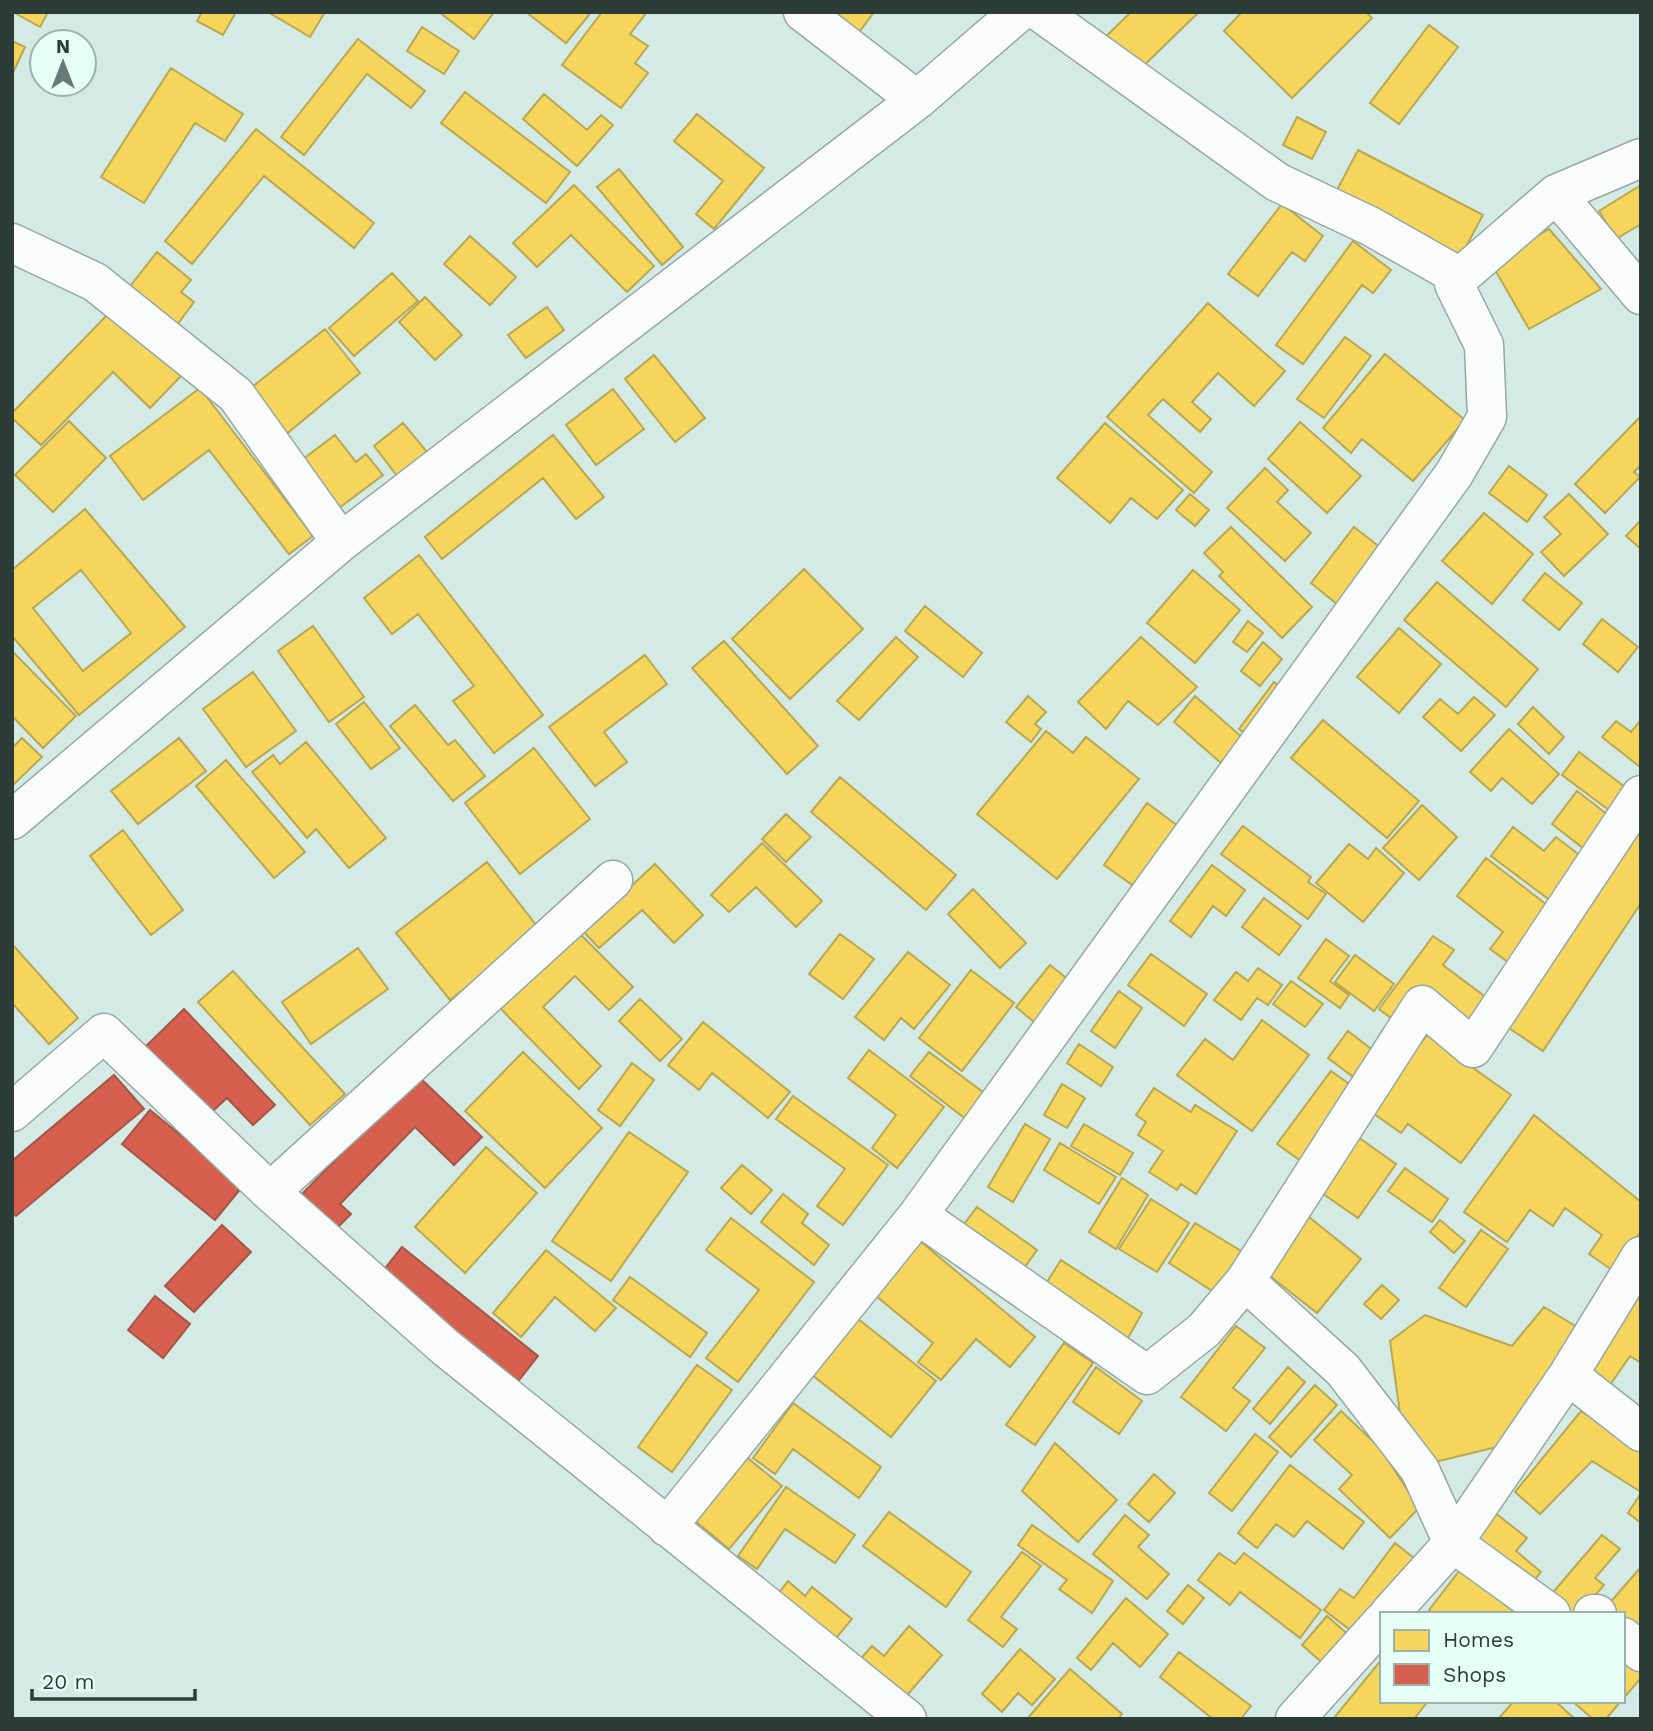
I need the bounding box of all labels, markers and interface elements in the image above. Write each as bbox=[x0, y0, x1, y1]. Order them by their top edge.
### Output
north arrow bbox=[28, 28, 98, 98]
text: N bbox=[56, 35, 70, 58]
legend bbox=[1380, 1612, 1625, 1703]
text: Homes bbox=[1443, 1627, 1514, 1652]
scale bar bbox=[32, 1658, 194, 1702]
text: Shops bbox=[1443, 1662, 1506, 1687]
text: 20 m bbox=[42, 1669, 94, 1694]

